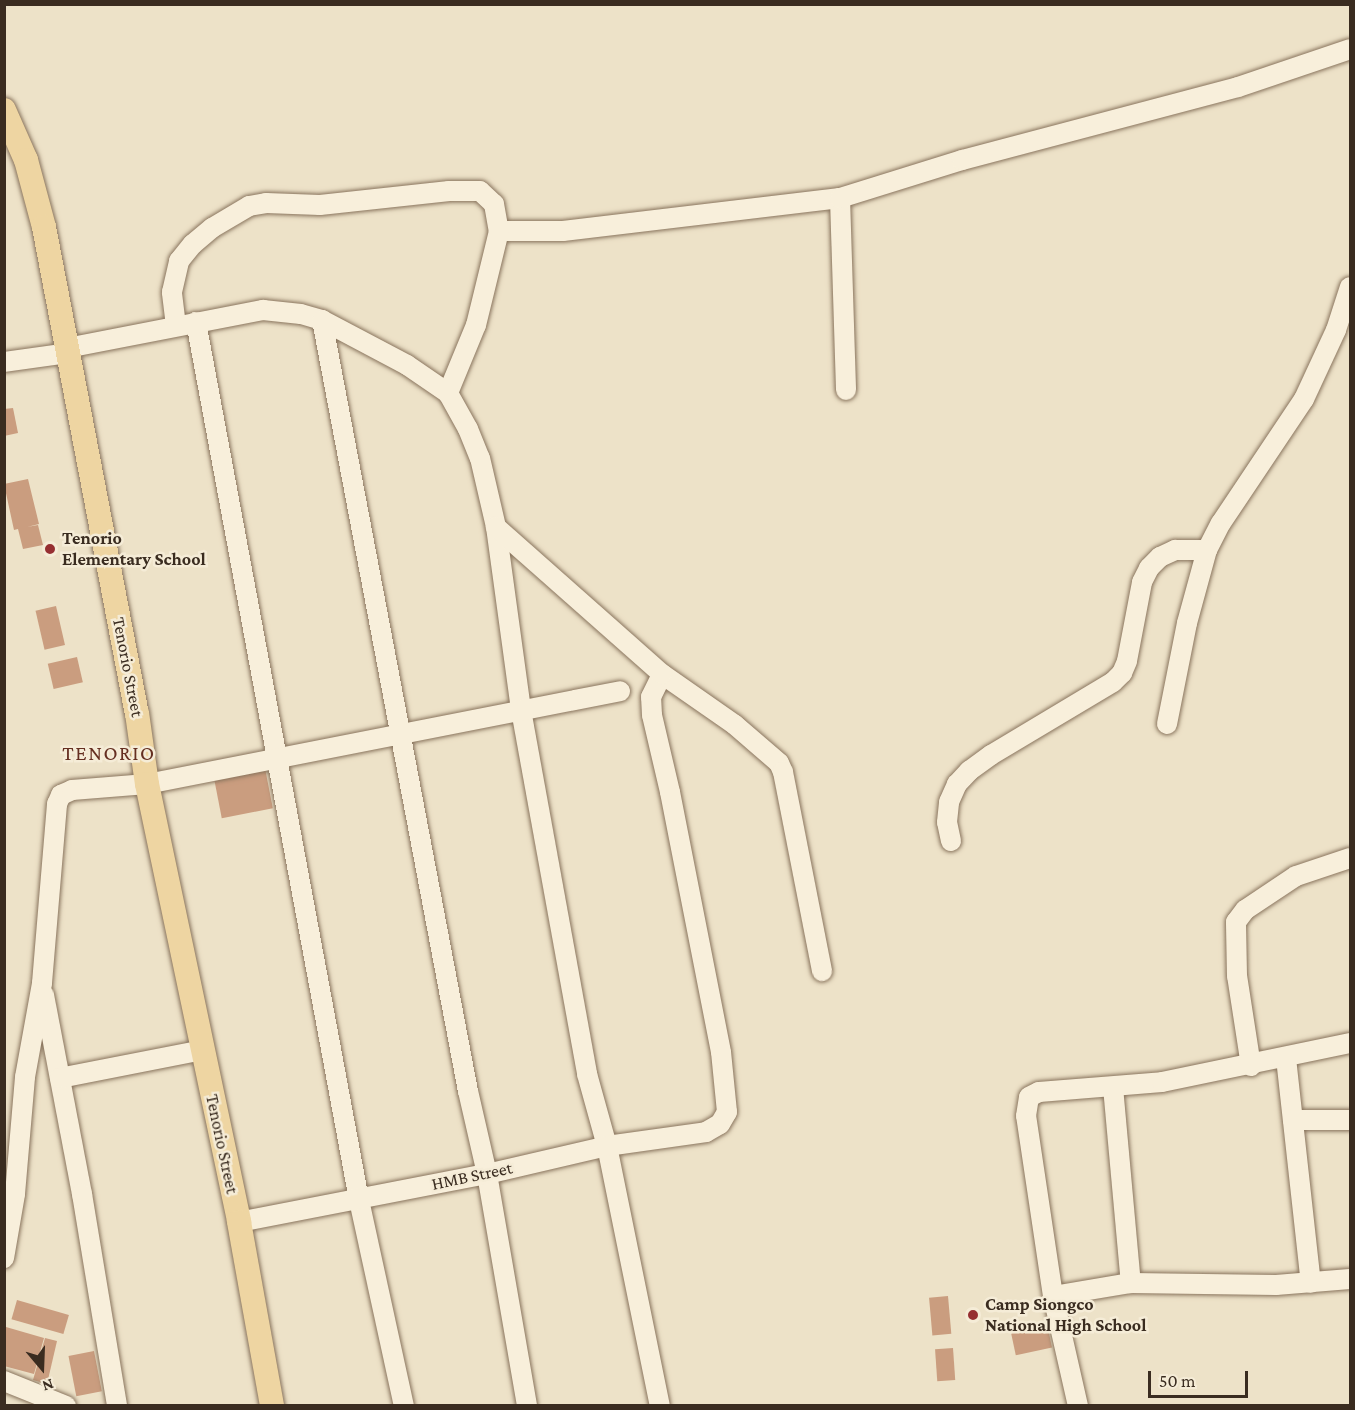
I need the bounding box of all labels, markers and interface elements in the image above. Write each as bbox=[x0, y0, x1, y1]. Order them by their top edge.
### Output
place label: Tenorio Elementary School bbox=[62, 528, 206, 570]
marker: Tenorio Elementary School bbox=[43, 542, 57, 556]
street label: Tenorio Street bbox=[108, 615, 148, 719]
district label: TENORIO bbox=[62, 740, 156, 766]
street label: Tenorio Street bbox=[201, 1092, 243, 1196]
street label: HMB Street bbox=[430, 1157, 514, 1195]
place label: Camp Siongco National High School bbox=[985, 1294, 1146, 1336]
marker: Camp Siongco National High School bbox=[966, 1308, 980, 1322]
north arrow bbox=[12, 1338, 72, 1398]
scale bar bbox=[1151, 1359, 1252, 1397]
text: 50 m bbox=[1159, 1371, 1196, 1391]
text: N bbox=[40, 1376, 56, 1395]

